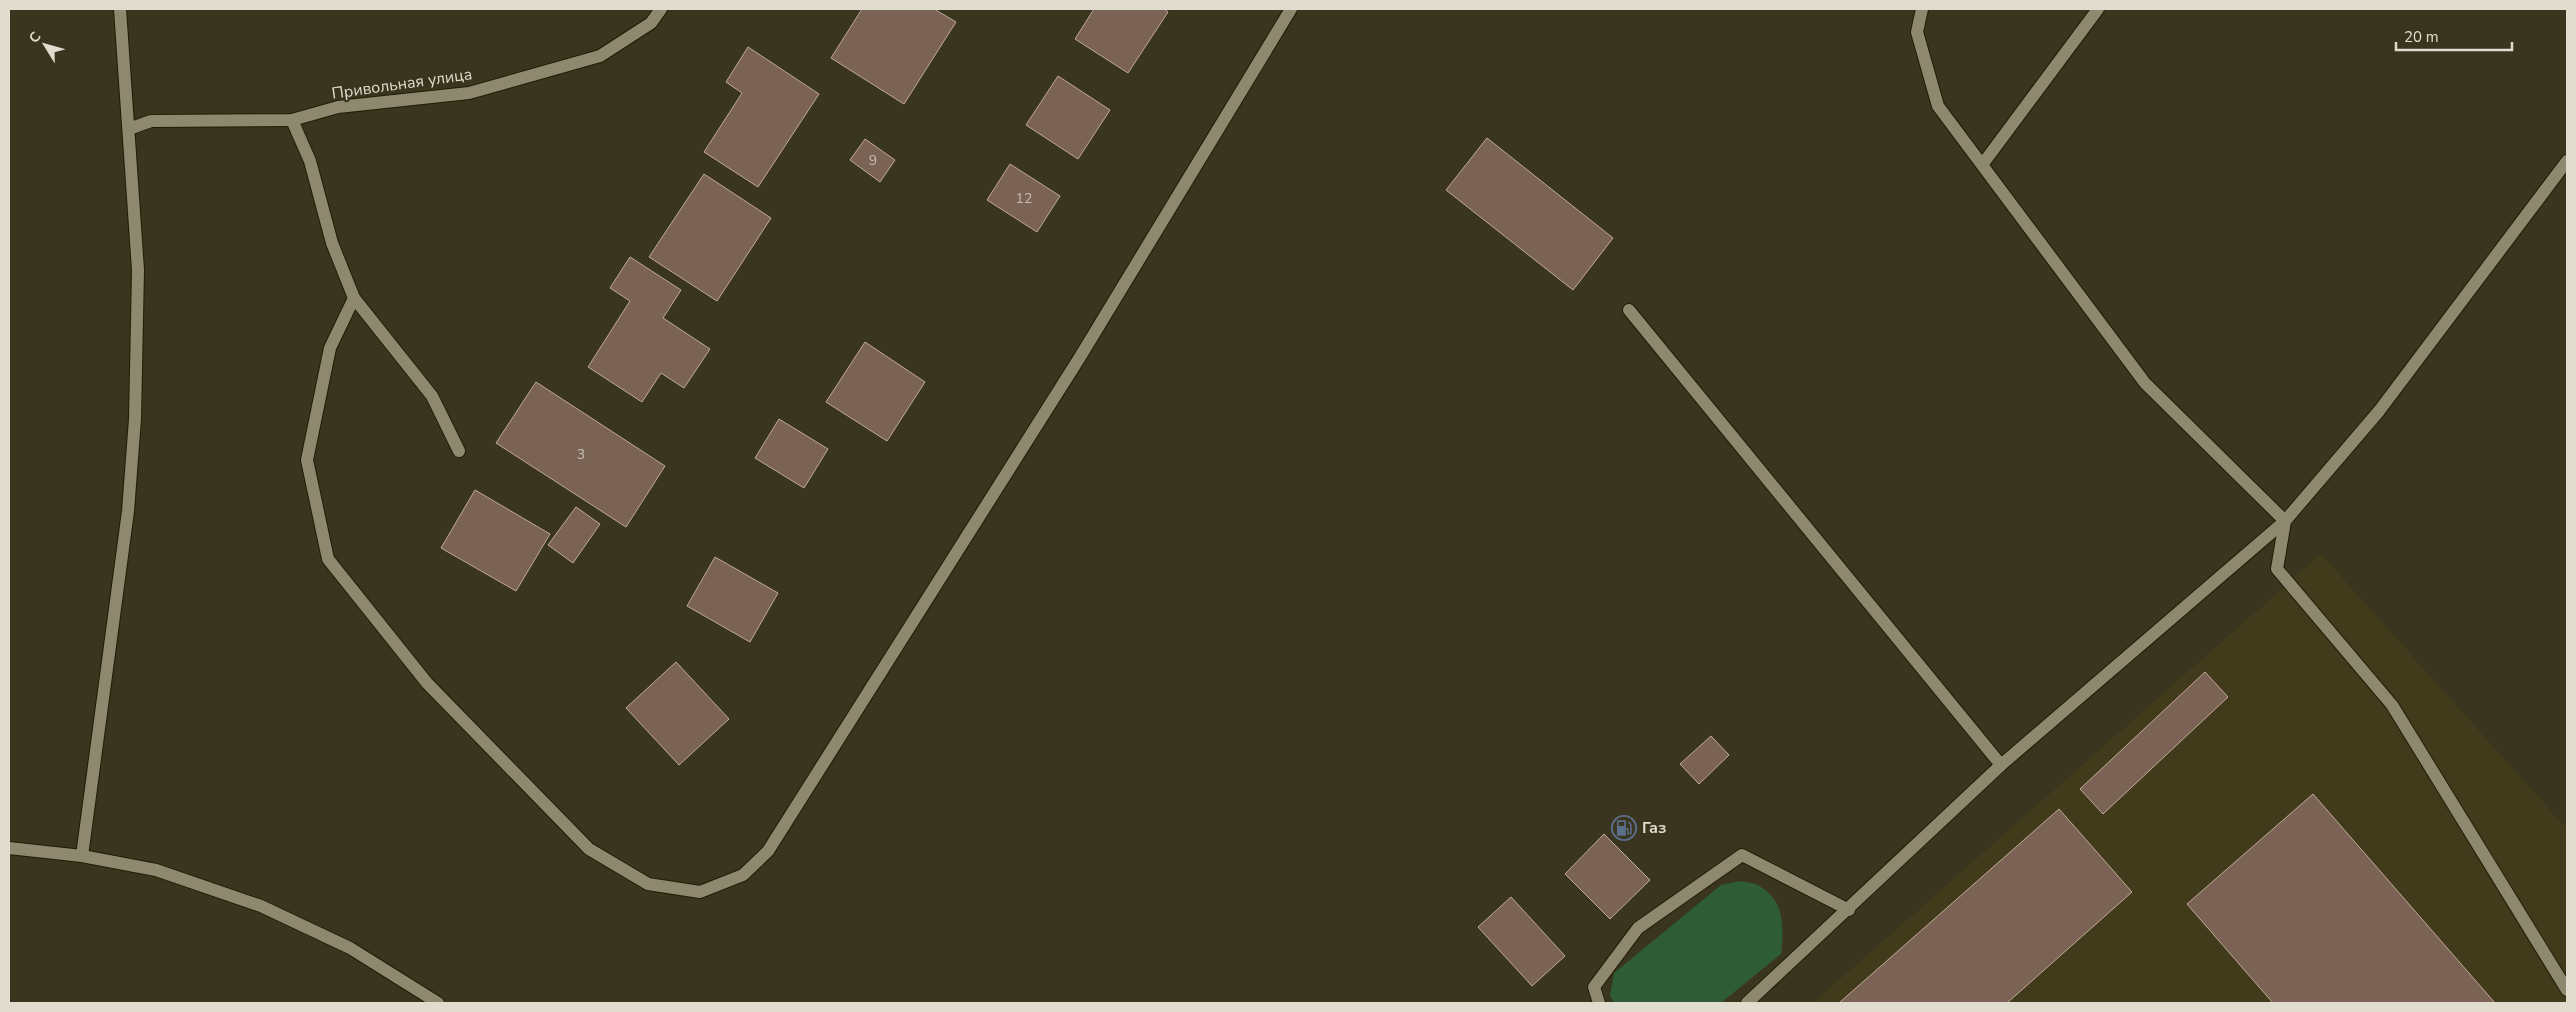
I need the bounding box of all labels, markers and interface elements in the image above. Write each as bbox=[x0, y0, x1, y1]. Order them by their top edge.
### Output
north arrow bbox=[20, 20, 70, 70]
scale bar bbox=[2396, 20, 2512, 52]
text: 20 m bbox=[2404, 27, 2439, 47]
text: С bbox=[25, 28, 46, 47]
street label: Привольная улица bbox=[330, 63, 474, 105]
house number: 9 bbox=[869, 151, 877, 170]
house number: 12 bbox=[1016, 189, 1032, 208]
house number: 3 bbox=[577, 445, 585, 464]
fuel station icon: Газ bbox=[1611, 815, 1637, 841]
place label: Газ bbox=[1642, 817, 1666, 839]

